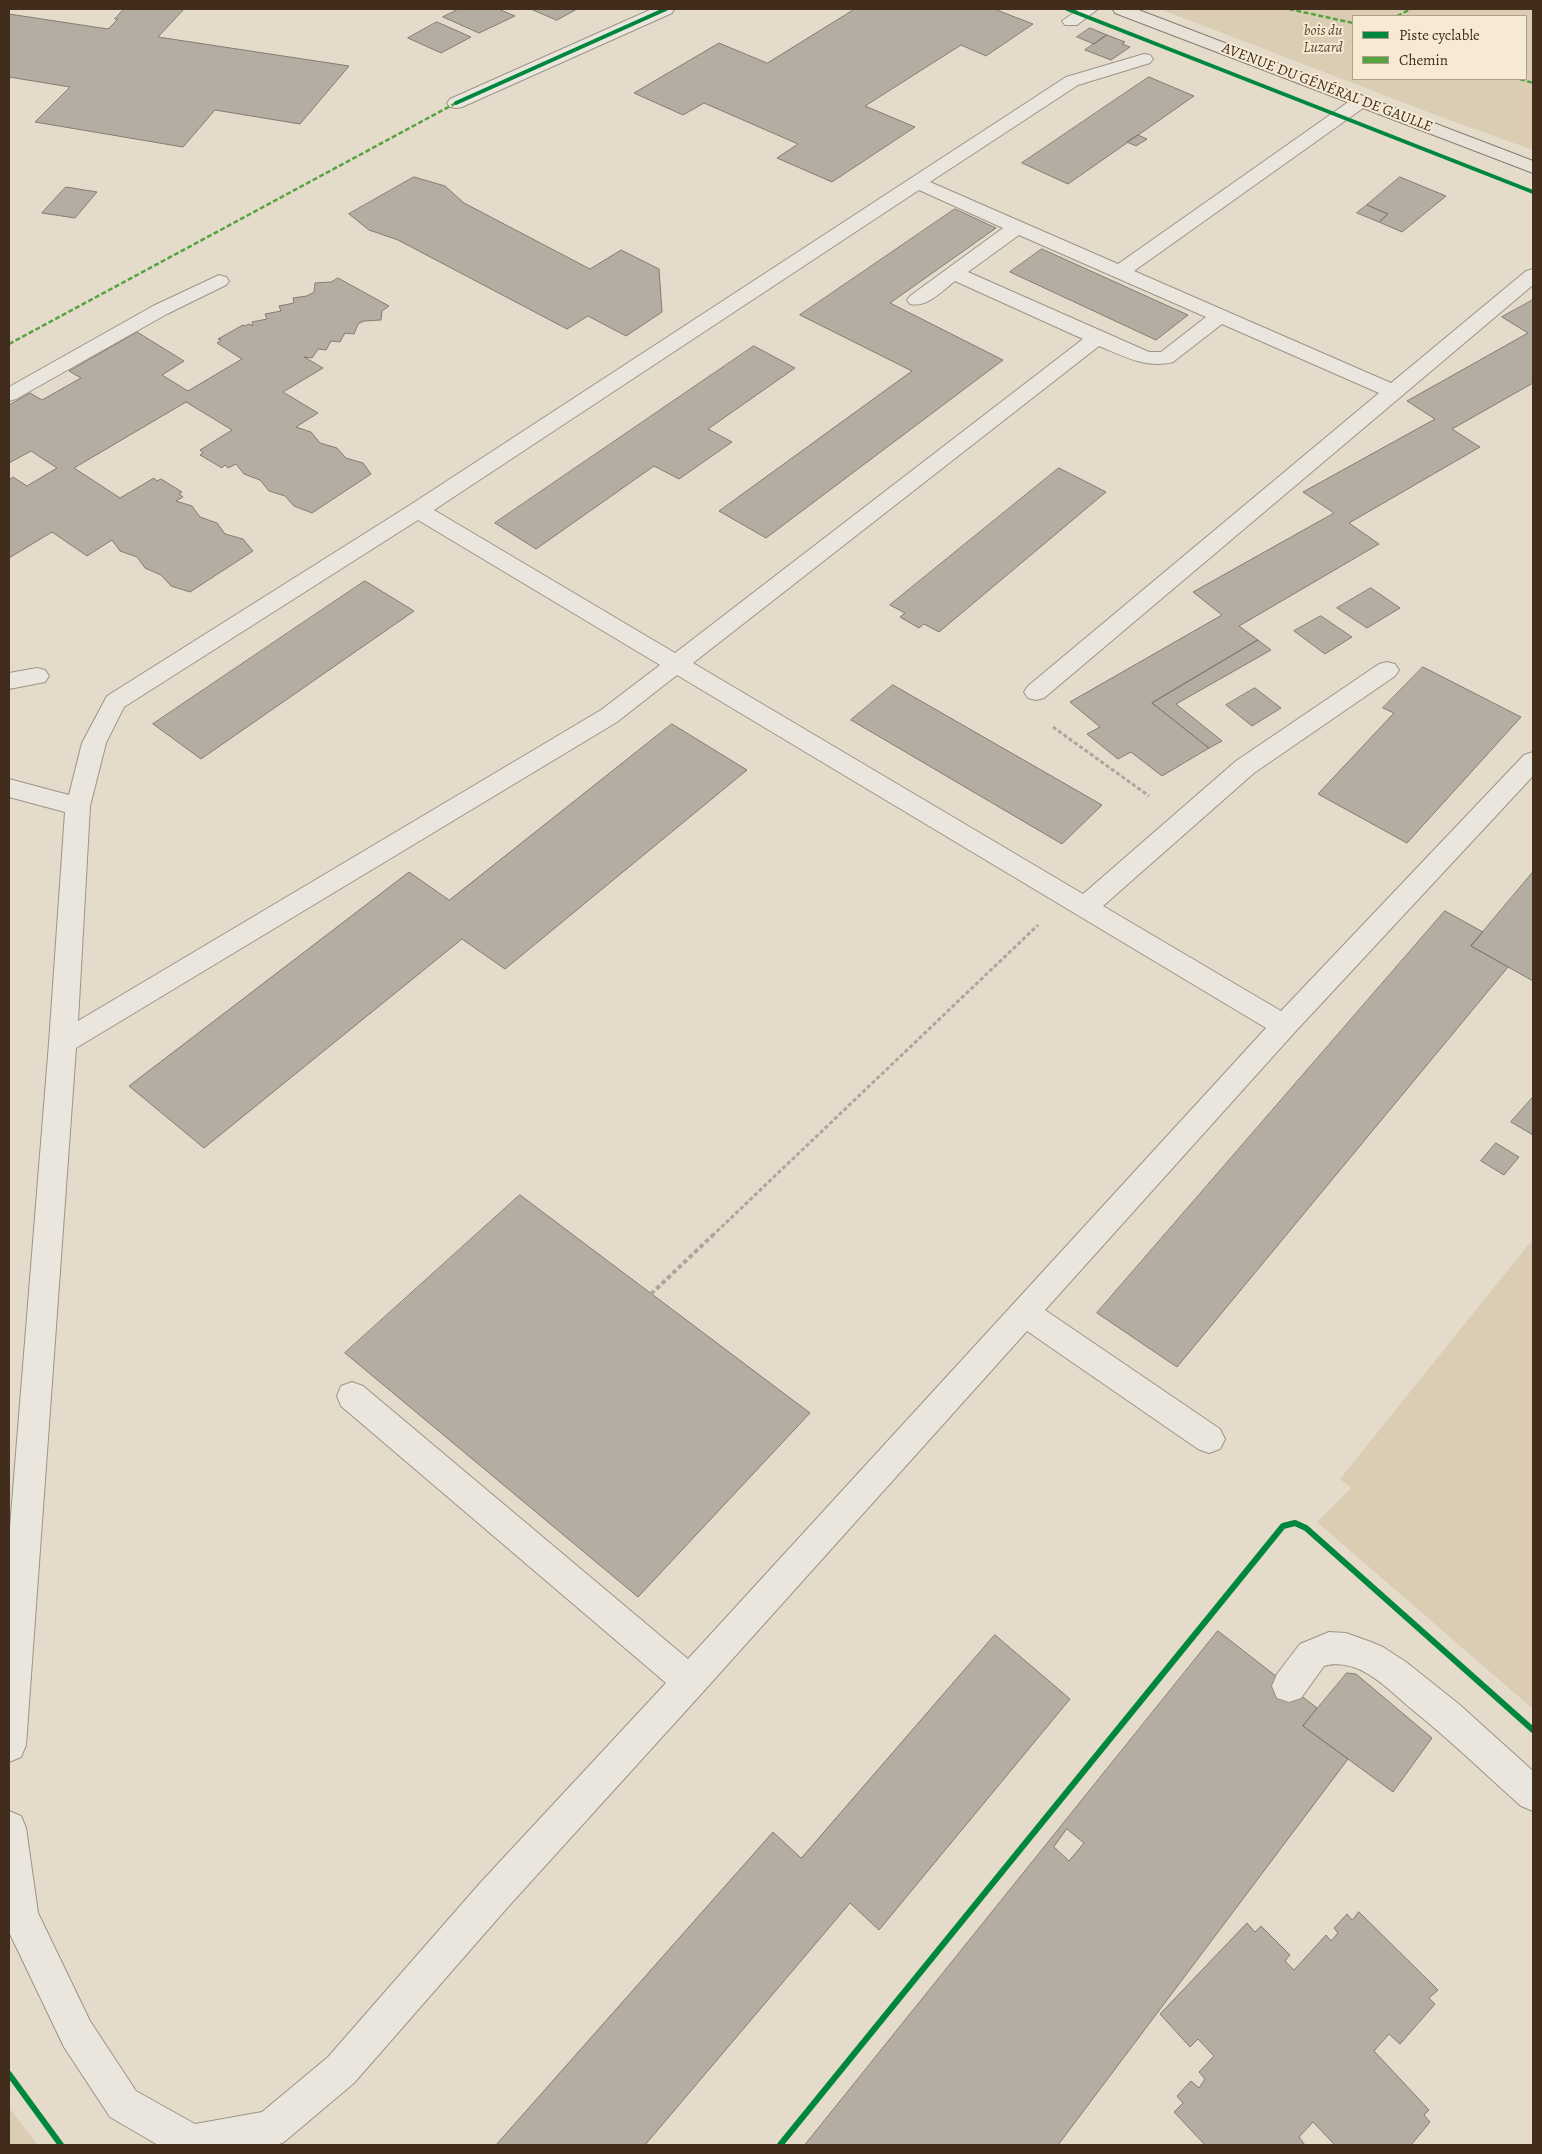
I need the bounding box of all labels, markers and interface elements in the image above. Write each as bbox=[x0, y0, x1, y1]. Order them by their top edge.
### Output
legend bbox=[1352, 15, 1527, 80]
park label: bois du Luzard bbox=[1303, 22, 1343, 57]
text: Piste cyclable bbox=[1399, 25, 1480, 45]
street label: AVENUE DU GÉNÉRAL DE GAULLE bbox=[1219, 39, 1435, 137]
text: Chemin bbox=[1399, 50, 1448, 70]

